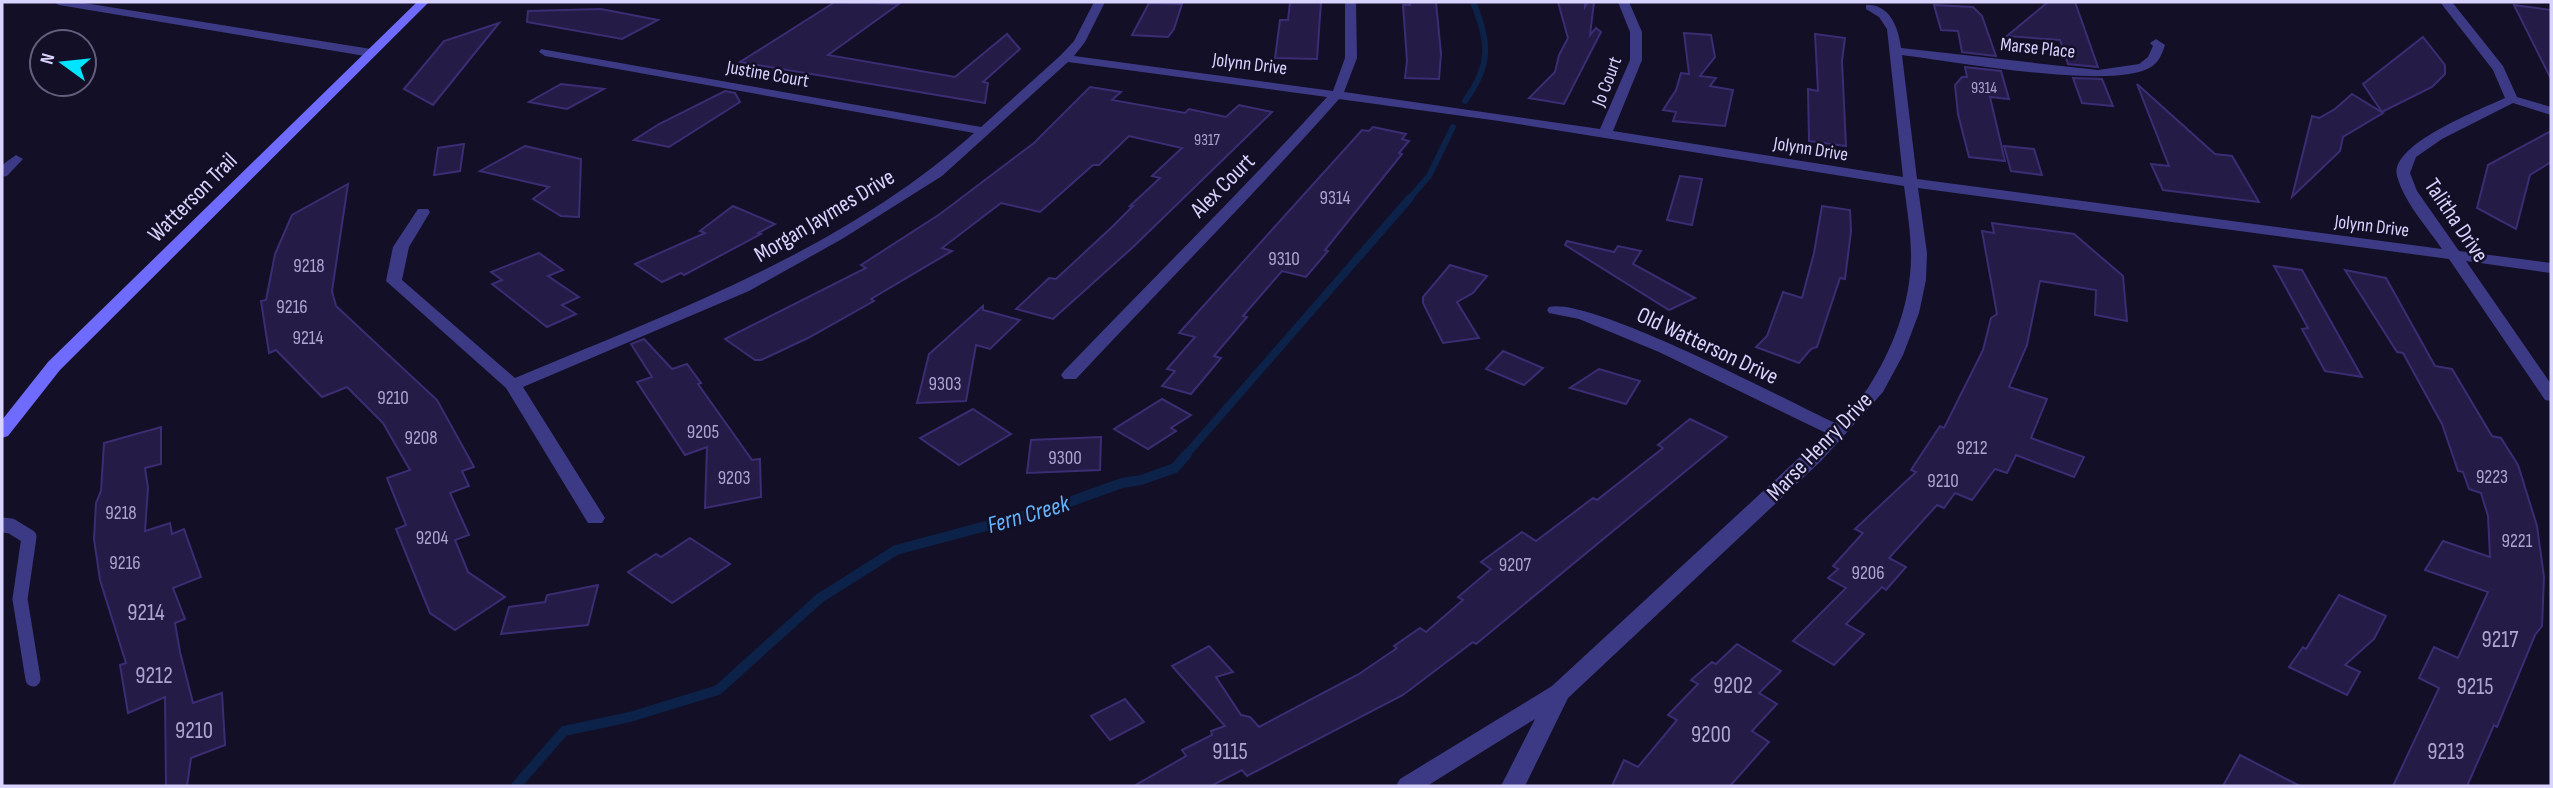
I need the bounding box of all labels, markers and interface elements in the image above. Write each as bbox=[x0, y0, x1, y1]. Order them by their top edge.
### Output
north arrow bbox=[28, 28, 98, 98]
street label: Marse Place bbox=[1999, 33, 2076, 64]
street label: Jolynn Drive bbox=[1210, 48, 1288, 80]
text: N bbox=[36, 51, 60, 67]
street label: Jo Court bbox=[1587, 53, 1627, 110]
street label: Justine Court bbox=[724, 56, 811, 93]
house number: 9314 bbox=[1971, 79, 1997, 98]
house number: 9317 bbox=[1194, 131, 1220, 150]
street label: Jolynn Drive bbox=[1771, 132, 1850, 167]
street label: Watterson Trail bbox=[142, 147, 243, 248]
street label: Alex Court bbox=[1184, 148, 1261, 225]
street label: Morgan Jaymes Drive bbox=[749, 163, 900, 269]
street label: Talitha Drive bbox=[2418, 173, 2494, 268]
house number: 9314 bbox=[1320, 187, 1351, 210]
street label: Jolynn Drive bbox=[2332, 210, 2410, 242]
house number: 9310 bbox=[1268, 248, 1300, 271]
house number: 9218 bbox=[293, 255, 325, 278]
house number: 9216 bbox=[276, 296, 308, 319]
street label: Old Watterson Drive bbox=[1632, 301, 1783, 391]
house number: 9214 bbox=[293, 327, 324, 350]
house number: 9303 bbox=[929, 373, 961, 396]
house number: 9210 bbox=[377, 387, 409, 410]
street label: Marse Henry Drive bbox=[1761, 387, 1878, 507]
house number: 9205 bbox=[687, 421, 719, 444]
house number: 9208 bbox=[404, 427, 438, 450]
house number: 9212 bbox=[1956, 437, 1988, 460]
house number: 9300 bbox=[1048, 447, 1082, 470]
house number: 9223 bbox=[2476, 466, 2508, 489]
house number: 9203 bbox=[718, 467, 750, 490]
house number: 9210 bbox=[1927, 470, 1959, 493]
water label: Fern Creek bbox=[984, 489, 1073, 540]
house number: 9218 bbox=[105, 502, 137, 525]
house number: 9204 bbox=[416, 527, 448, 550]
house number: 9221 bbox=[2502, 530, 2533, 553]
house number: 9216 bbox=[109, 552, 141, 575]
house number: 9207 bbox=[1499, 554, 1532, 577]
house number: 9206 bbox=[1851, 562, 1885, 585]
house number: 9214 bbox=[127, 599, 165, 627]
house number: 9217 bbox=[2482, 626, 2518, 654]
house number: 9212 bbox=[135, 662, 173, 690]
house number: 9202 bbox=[1713, 672, 1753, 700]
house number: 9215 bbox=[2456, 673, 2494, 701]
house number: 9210 bbox=[175, 717, 213, 745]
house number: 9200 bbox=[1691, 721, 1731, 749]
house number: 9115 bbox=[1212, 738, 1248, 766]
house number: 9213 bbox=[2427, 738, 2465, 766]

